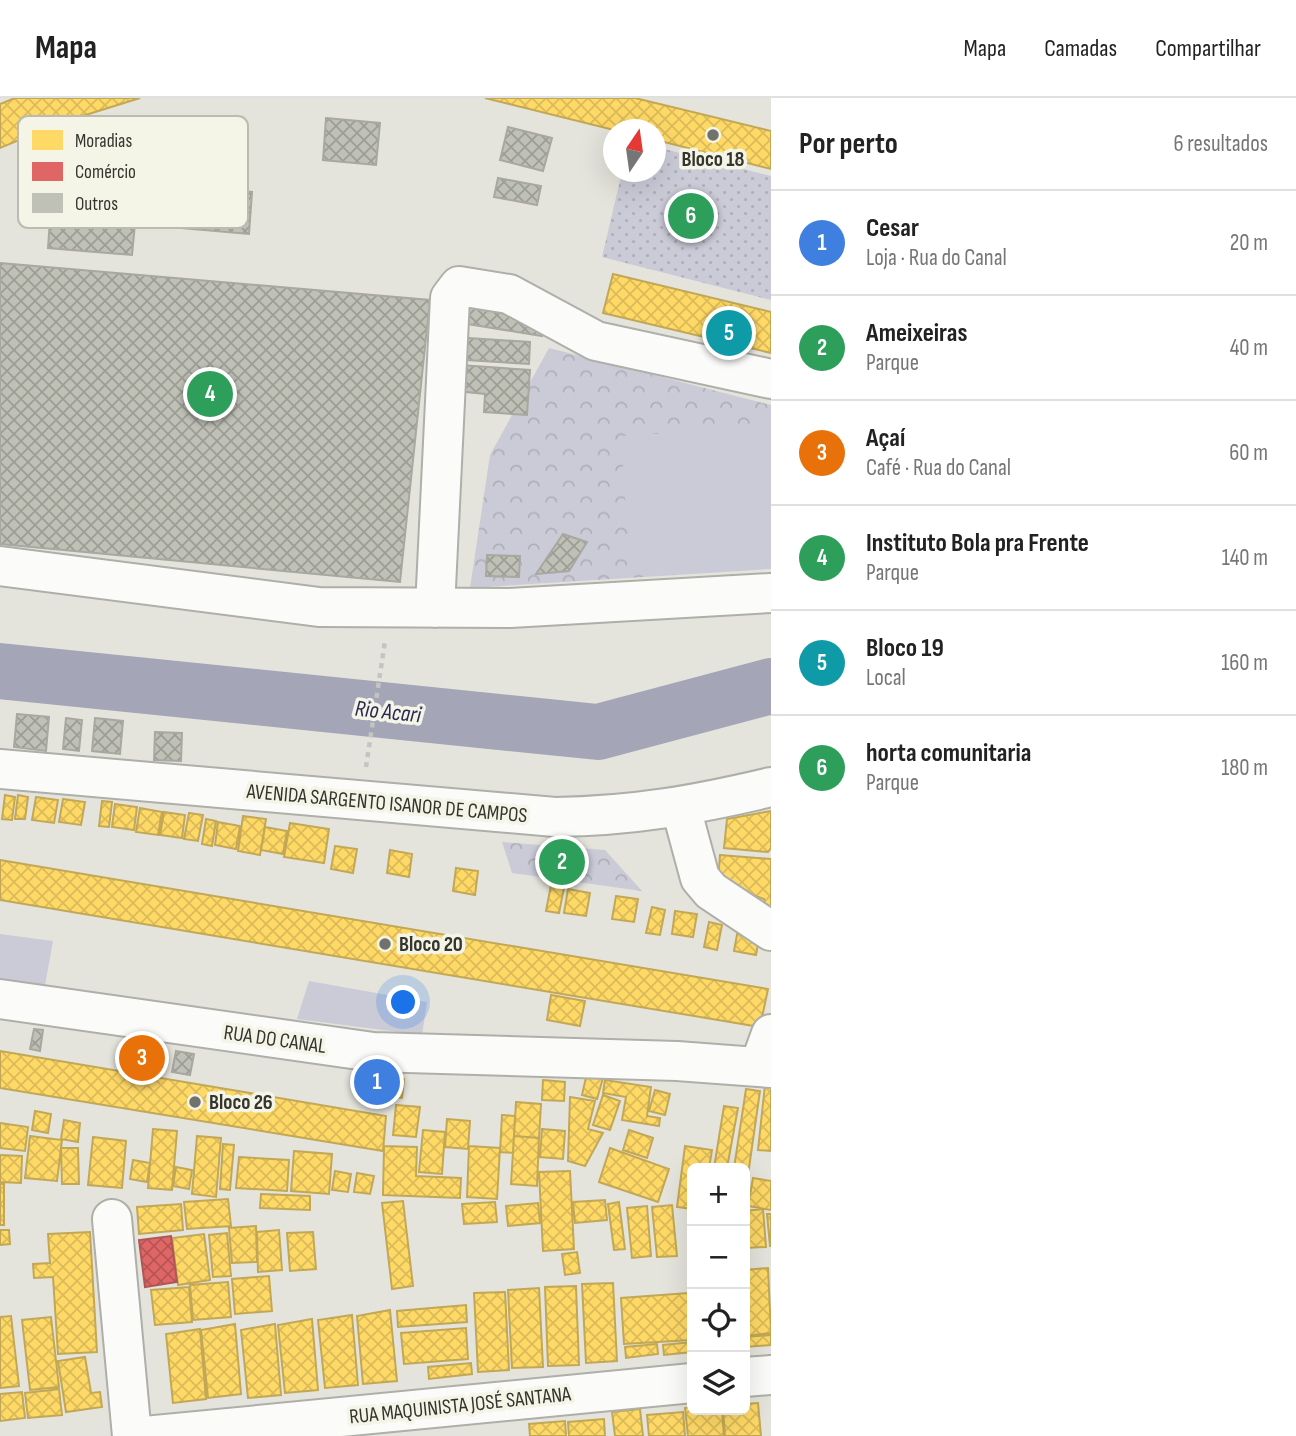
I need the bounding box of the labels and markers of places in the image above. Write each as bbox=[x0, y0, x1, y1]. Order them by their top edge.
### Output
marker: Bloco 18 bbox=[705, 127, 721, 143]
place label: Bloco 18 bbox=[682, 147, 744, 172]
pin: 6 bbox=[668, 190, 714, 242]
pin: 5 bbox=[706, 307, 752, 359]
pin: 4 bbox=[187, 368, 233, 420]
pin: 2 bbox=[539, 836, 585, 888]
place label: Bloco 20 bbox=[399, 932, 463, 957]
marker: Bloco 20 bbox=[377, 936, 393, 952]
pin: 3 bbox=[119, 1032, 165, 1084]
pin: 1 bbox=[354, 1056, 400, 1108]
place label: Bloco 26 bbox=[209, 1090, 273, 1115]
marker: Bloco 26 bbox=[187, 1094, 203, 1110]

